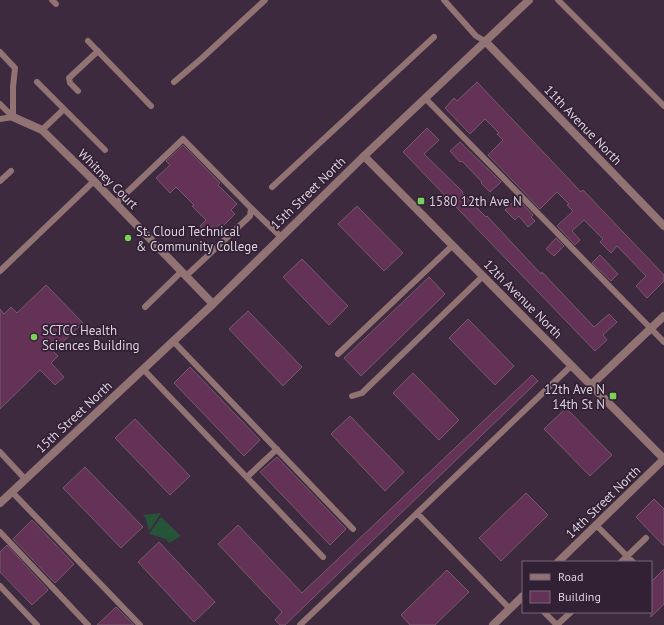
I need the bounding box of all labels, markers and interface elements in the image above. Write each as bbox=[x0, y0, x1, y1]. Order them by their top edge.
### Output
street label: 11th Avenue North bbox=[540, 81, 626, 169]
street label: Whitney Court bbox=[74, 145, 142, 213]
street label: 15th Street North bbox=[267, 153, 349, 233]
place label: 1580 12th Ave N bbox=[429, 193, 522, 210]
marker: 1580 12th Ave N bbox=[416, 196, 426, 206]
place label: St. Cloud Technical & Community College bbox=[136, 223, 258, 255]
marker: St. Cloud Technical & Community College bbox=[123, 233, 133, 243]
street label: 12th Avenue North bbox=[480, 256, 566, 342]
place label: SCTCC Health Sciences Building bbox=[42, 322, 140, 354]
marker: SCTCC Health Sciences Building bbox=[29, 332, 39, 342]
street label: 15th Street North bbox=[32, 377, 116, 457]
place label: 12th Ave N 14th St N bbox=[544, 381, 605, 413]
marker: 12th Ave N 14th St N bbox=[608, 391, 618, 401]
street label: 14th Street North bbox=[562, 462, 644, 542]
legend bbox=[522, 561, 652, 613]
text: Road bbox=[558, 569, 583, 584]
text: Building bbox=[558, 589, 601, 604]

